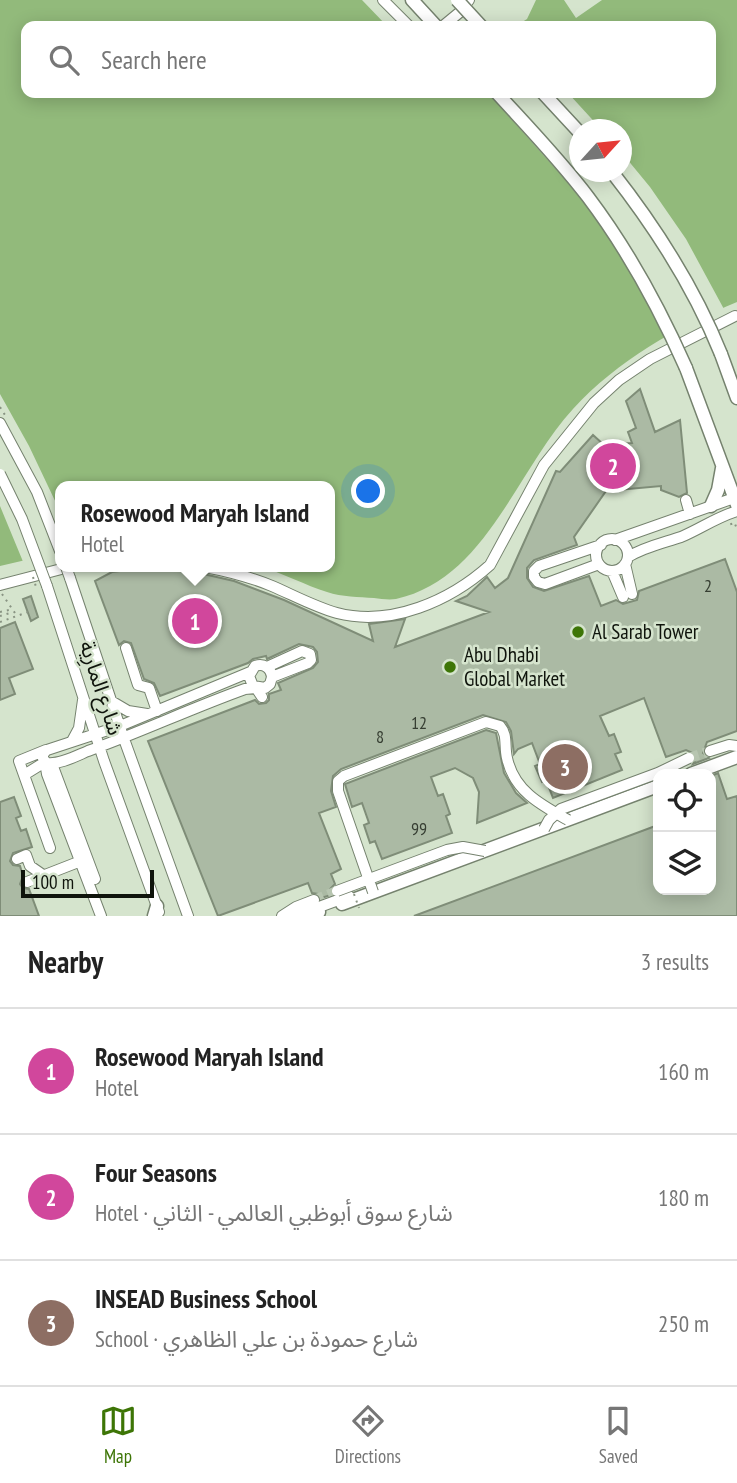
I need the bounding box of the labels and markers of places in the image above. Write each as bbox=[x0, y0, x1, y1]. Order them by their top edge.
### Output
pin: 2 bbox=[590, 440, 636, 492]
pin: 1 bbox=[172, 595, 218, 647]
place label: Al Sarab Tower bbox=[592, 618, 699, 645]
marker: Al Sarab Tower bbox=[570, 624, 586, 640]
place label: Abu Dhabi Global Market bbox=[464, 641, 565, 692]
marker: Abu Dhabi Global Market bbox=[442, 659, 458, 675]
pin: 3 bbox=[542, 741, 588, 793]

